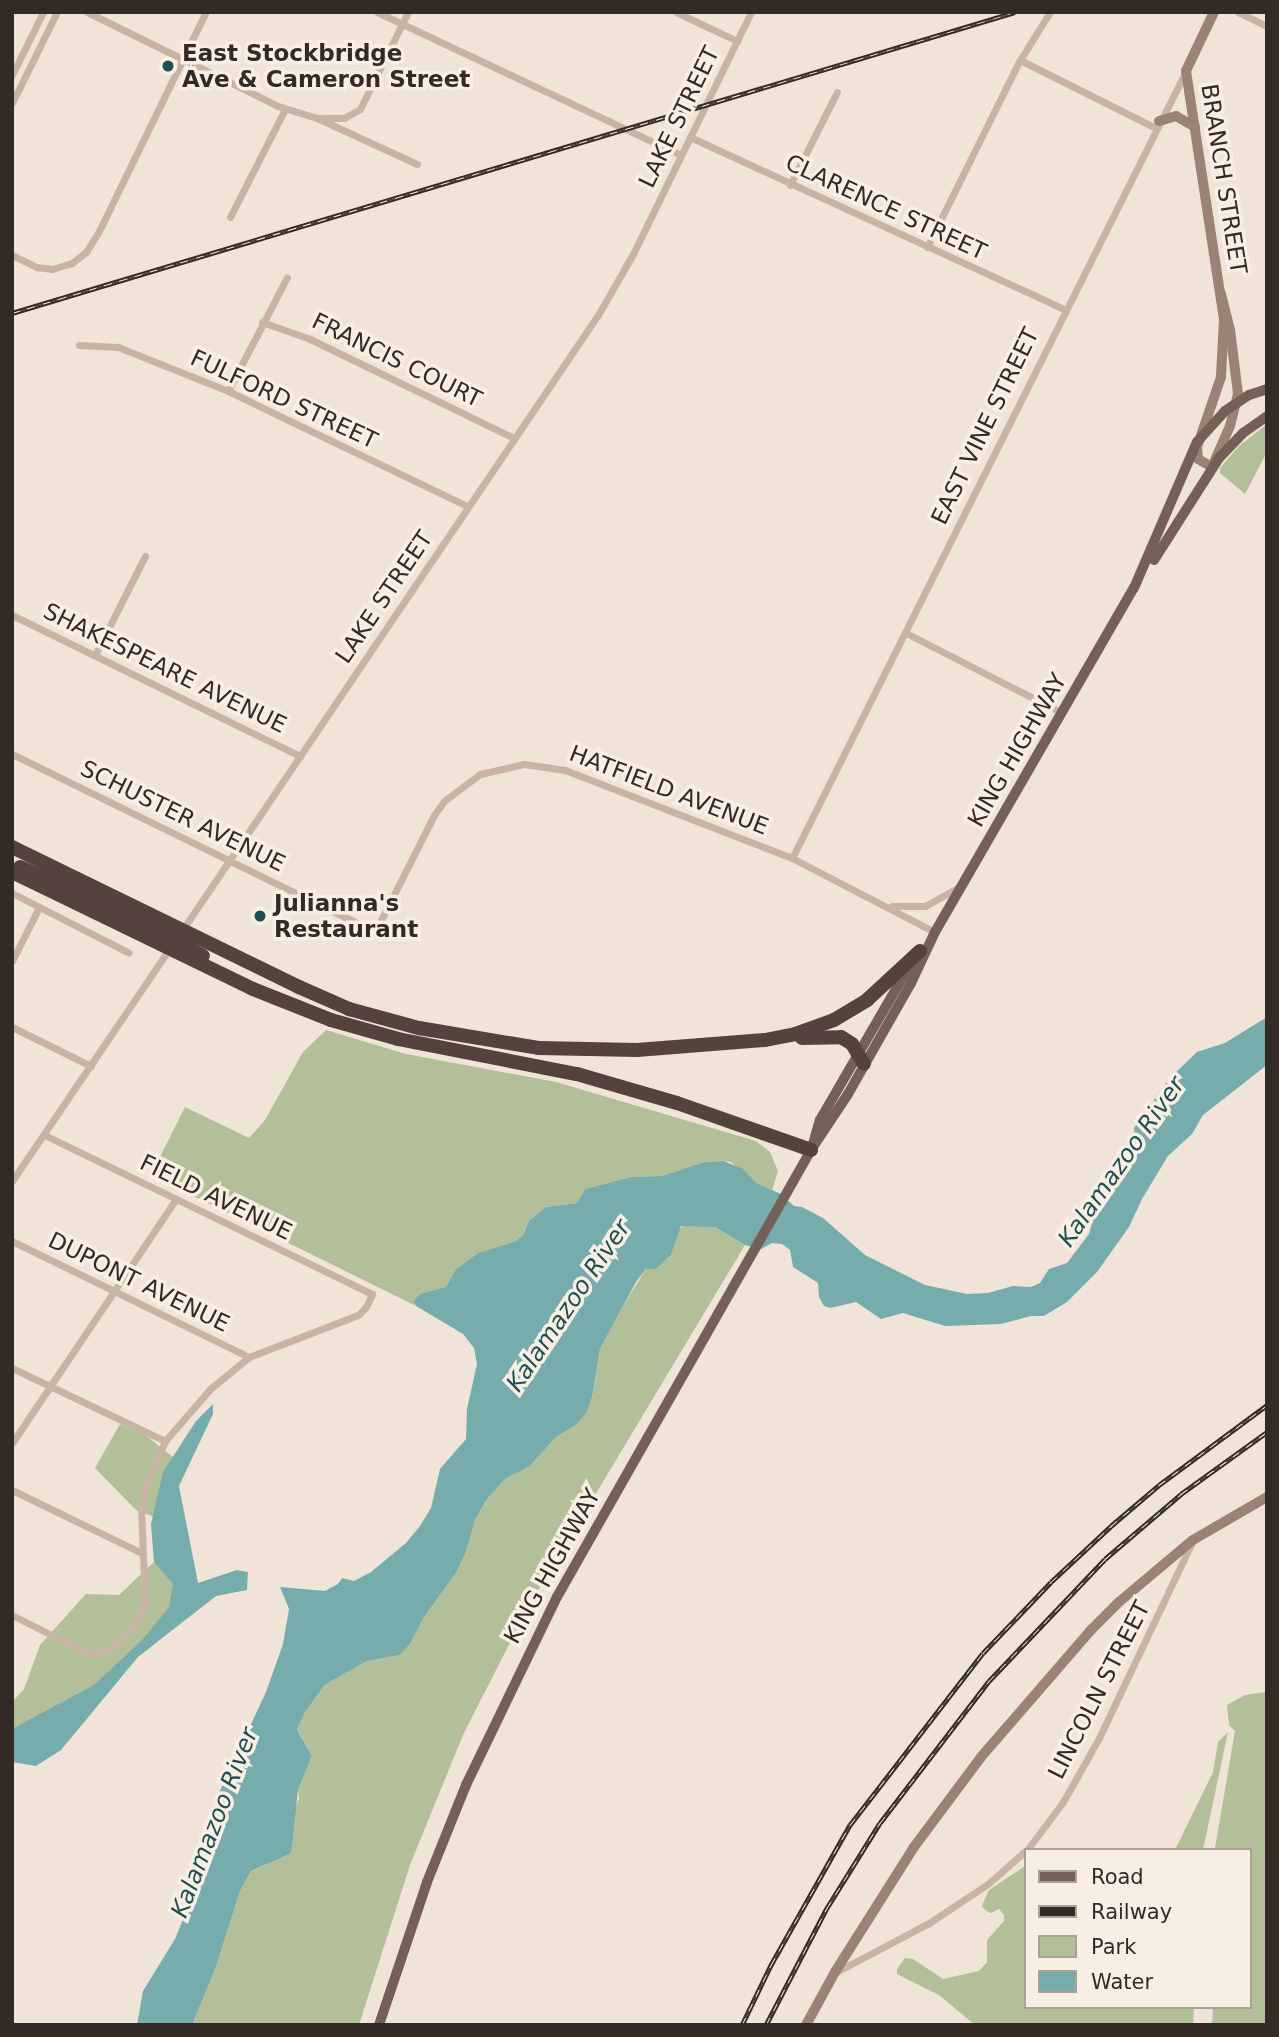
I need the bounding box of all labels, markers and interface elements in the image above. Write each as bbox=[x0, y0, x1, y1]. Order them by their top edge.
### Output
place label: East Stockbridge Ave & Cameron Street bbox=[182, 39, 470, 93]
street label: LAKE STREET bbox=[633, 42, 725, 192]
marker: East Stockbridge Ave & Cameron Street bbox=[160, 58, 176, 74]
street label: BRANCH STREET bbox=[1195, 82, 1253, 276]
street label: CLARENCE STREET bbox=[781, 148, 991, 266]
street label: FRANCIS COURT bbox=[308, 307, 486, 413]
street label: EAST VINE STREET bbox=[925, 323, 1045, 529]
street label: FULFORD STREET bbox=[186, 344, 382, 454]
street label: LAKE STREET bbox=[330, 526, 438, 668]
street label: SHAKESPEARE AVENUE bbox=[39, 597, 291, 739]
street label: KING HIGHWAY bbox=[962, 668, 1072, 832]
street label: HATFIELD AVENUE bbox=[566, 739, 772, 841]
street label: SCHUSTER AVENUE bbox=[76, 754, 290, 878]
place label: Julianna's Restaurant bbox=[274, 889, 418, 943]
marker: Julianna's Restaurant bbox=[252, 908, 268, 924]
water label: Kalamazoo River bbox=[1053, 1071, 1191, 1253]
street label: FIELD AVENUE bbox=[136, 1148, 296, 1246]
water label: Kalamazoo River bbox=[501, 1215, 637, 1397]
street label: DUPONT AVENUE bbox=[44, 1226, 234, 1338]
street label: KING HIGHWAY bbox=[498, 1484, 606, 1648]
street label: LINCOLN STREET bbox=[1042, 1596, 1156, 1784]
water label: Kalamazoo River bbox=[166, 1724, 264, 1922]
legend bbox=[1024, 1848, 1251, 2009]
text: Road bbox=[1091, 1865, 1144, 1889]
text: Railway bbox=[1091, 1900, 1172, 1924]
text: Park bbox=[1091, 1935, 1136, 1959]
text: Water bbox=[1091, 1970, 1153, 1994]

